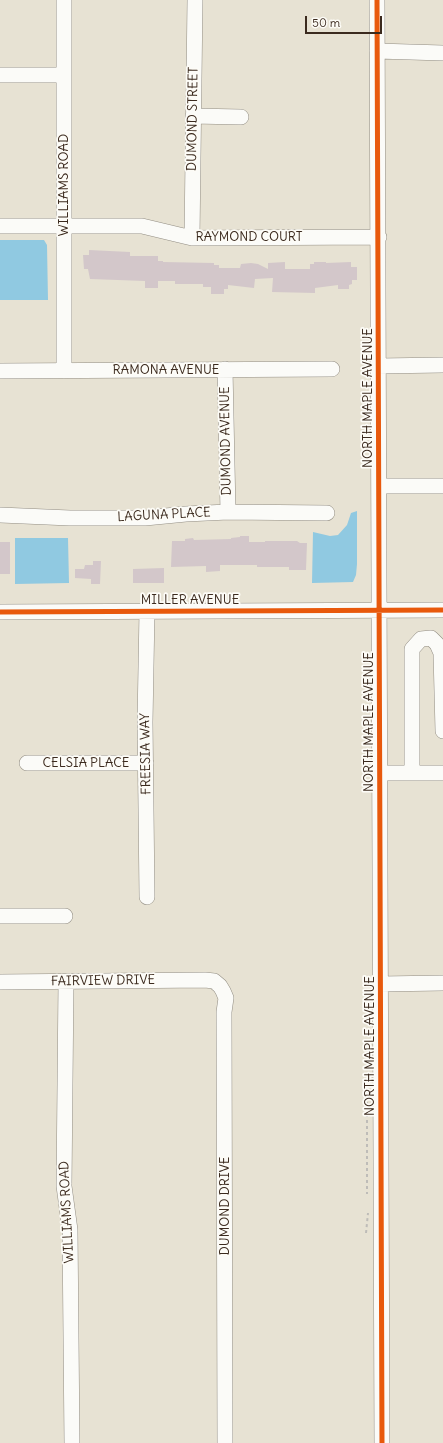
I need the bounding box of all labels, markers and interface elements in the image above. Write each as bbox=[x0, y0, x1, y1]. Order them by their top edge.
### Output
scale bar bbox=[307, 8, 384, 34]
text: 50 m bbox=[312, 15, 340, 30]
street label: DUMOND STREET bbox=[184, 67, 202, 171]
street label: WILLIAMS ROAD bbox=[56, 134, 72, 236]
street label: RAYMOND COURT bbox=[195, 229, 303, 245]
street label: NORTH MAPLE AVENUE bbox=[360, 328, 376, 468]
street label: RAMONA AVENUE bbox=[113, 362, 219, 378]
street label: DUMOND AVENUE bbox=[217, 386, 235, 496]
street label: LAGUNA PLACE bbox=[117, 505, 211, 525]
street label: MILLER AVENUE bbox=[141, 592, 239, 608]
street label: NORTH MAPLE AVENUE bbox=[361, 652, 377, 792]
street label: FREESIA WAY bbox=[137, 713, 155, 795]
street label: CELSIA PLACE bbox=[43, 755, 129, 771]
street label: FAIRVIEW DRIVE bbox=[51, 972, 155, 990]
street label: NORTH MAPLE AVENUE bbox=[362, 976, 378, 1116]
street label: DUMOND DRIVE bbox=[217, 1157, 233, 1255]
street label: WILLIAMS ROAD bbox=[57, 1160, 77, 1264]

